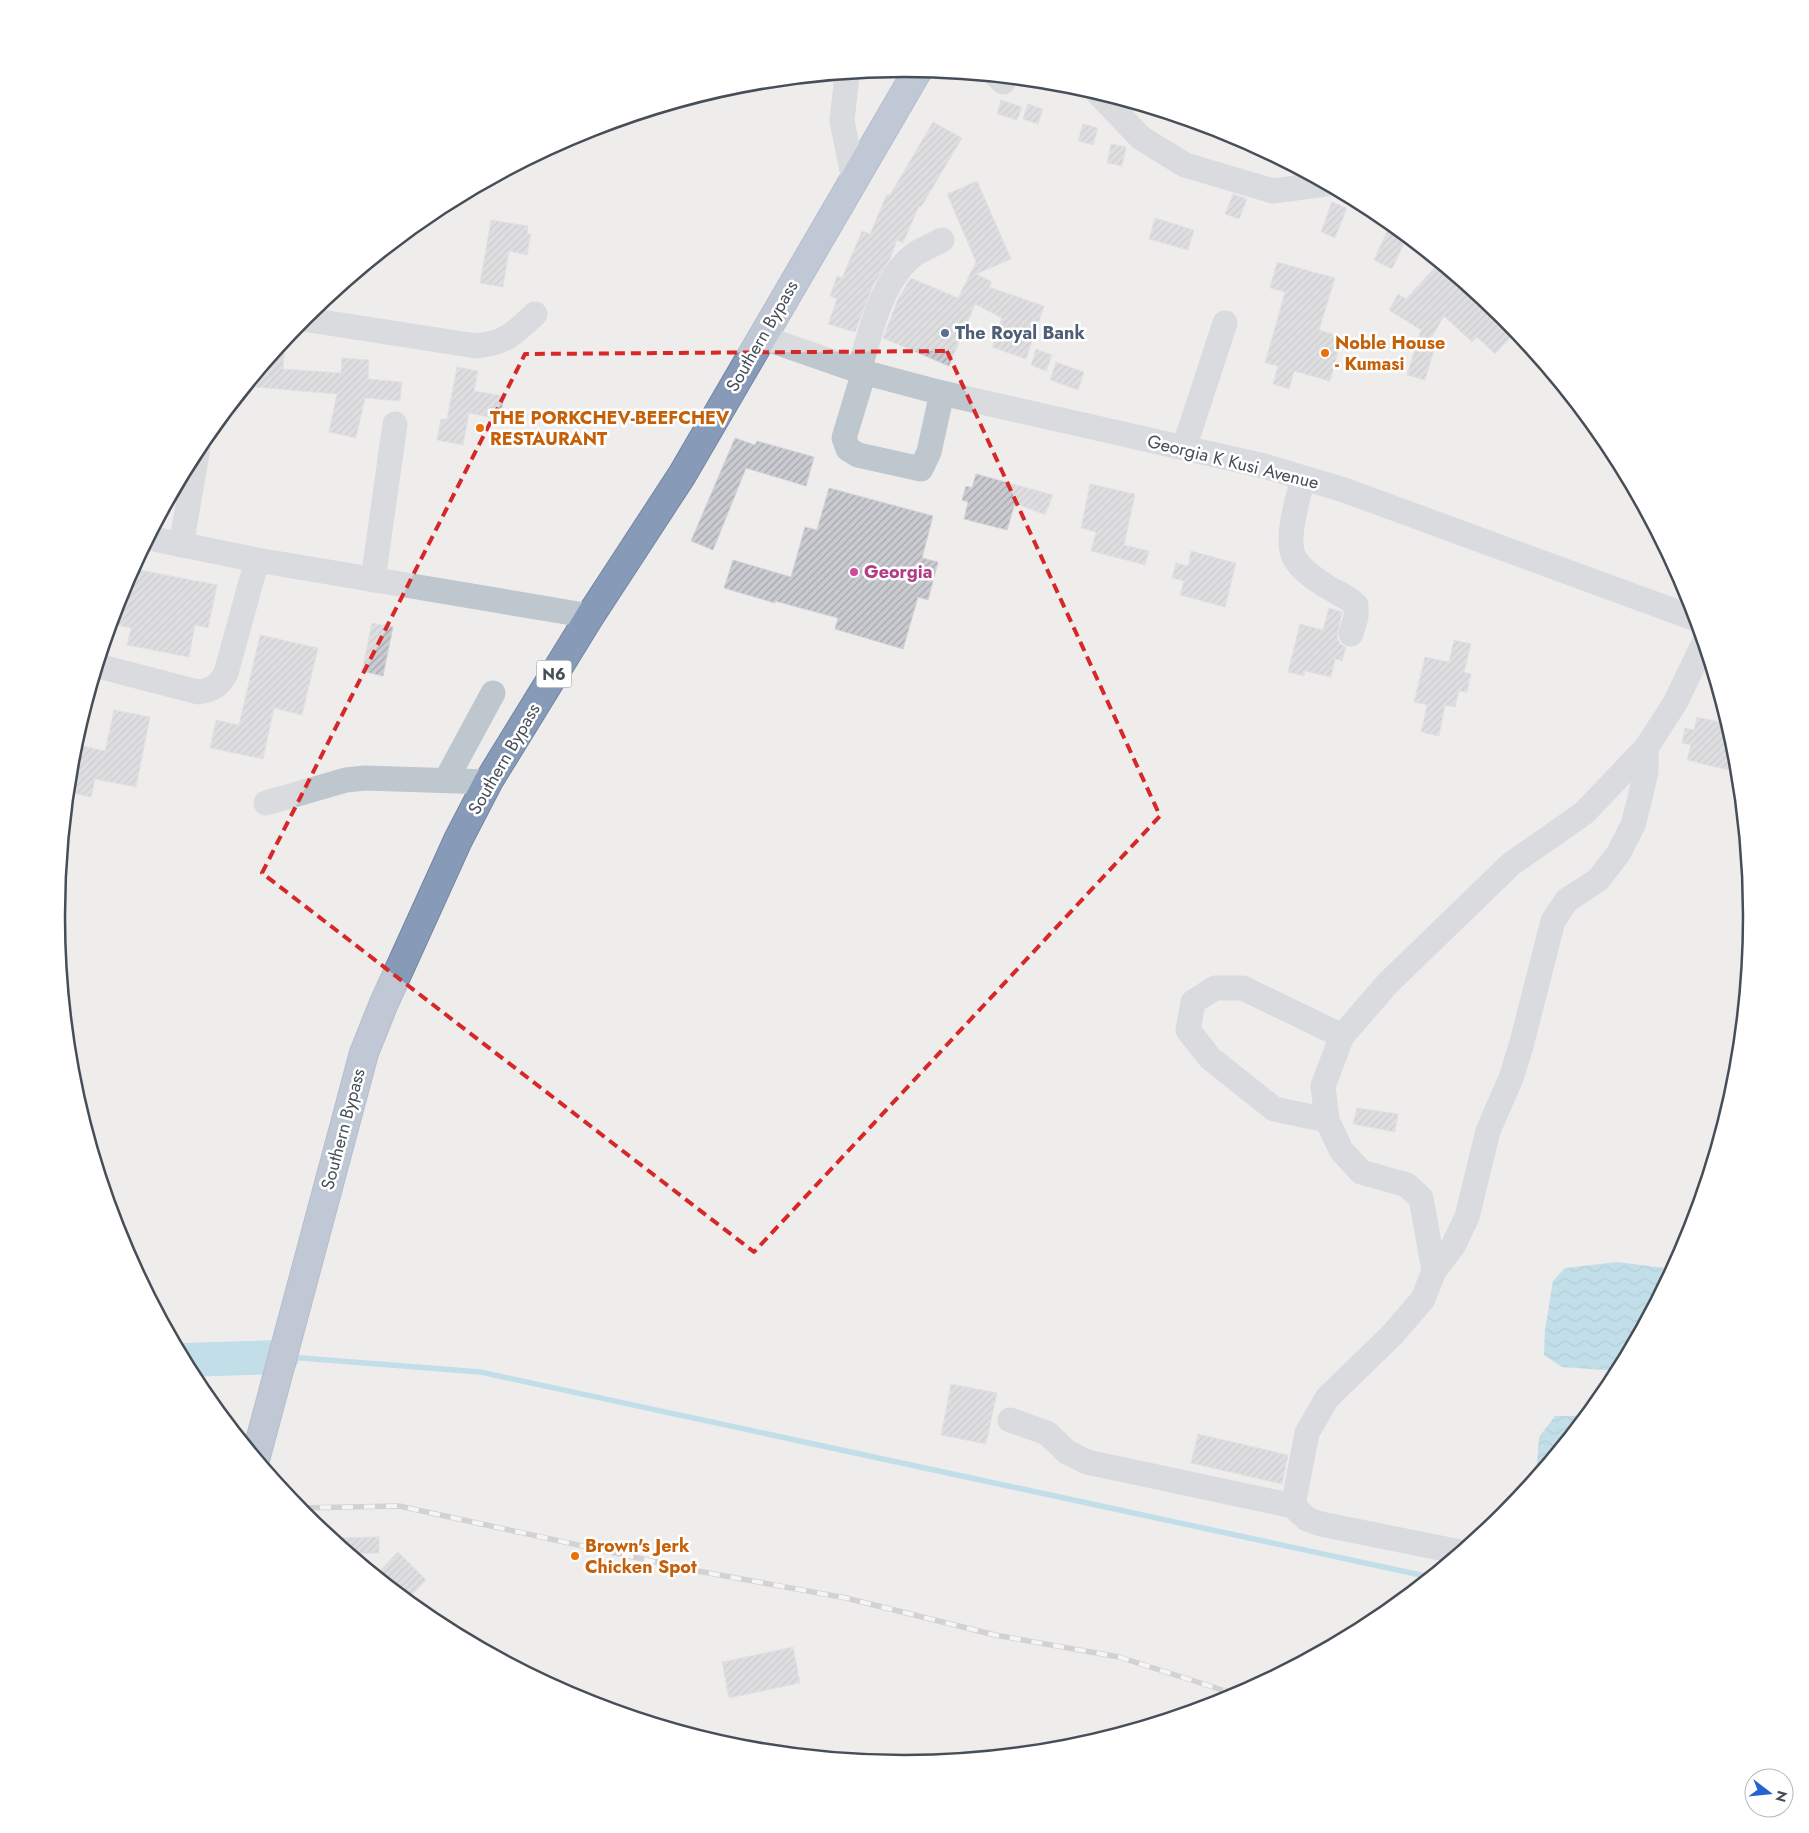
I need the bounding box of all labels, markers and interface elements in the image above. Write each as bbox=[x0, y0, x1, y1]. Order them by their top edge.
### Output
street label: Southern Bypass bbox=[720, 276, 804, 396]
place label: The Royal Bank bbox=[955, 320, 1085, 346]
marker: The Royal Bank bbox=[939, 327, 951, 339]
place label: Noble House - Kumasi bbox=[1335, 330, 1445, 377]
marker: Noble House - Kumasi bbox=[1319, 347, 1331, 359]
place label: THE PORKCHEV-BEEFCHEV RESTAURANT bbox=[490, 405, 730, 452]
marker: THE PORKCHEV-BEEFCHEV RESTAURANT bbox=[474, 422, 486, 434]
street label: Georgia K Kusi Avenue bbox=[1144, 428, 1322, 496]
place label: Georgia bbox=[864, 559, 932, 585]
marker: Georgia bbox=[848, 566, 860, 578]
road number: N6 bbox=[536, 661, 572, 688]
street label: Southern Bypass bbox=[462, 699, 546, 819]
street label: Southern Bypass bbox=[314, 1065, 372, 1193]
place label: Brown's Jerk Chicken Spot bbox=[585, 1533, 697, 1580]
marker: Brown's Jerk Chicken Spot bbox=[569, 1550, 581, 1562]
north arrow bbox=[1744, 1768, 1794, 1818]
text: N bbox=[1770, 1788, 1793, 1805]

